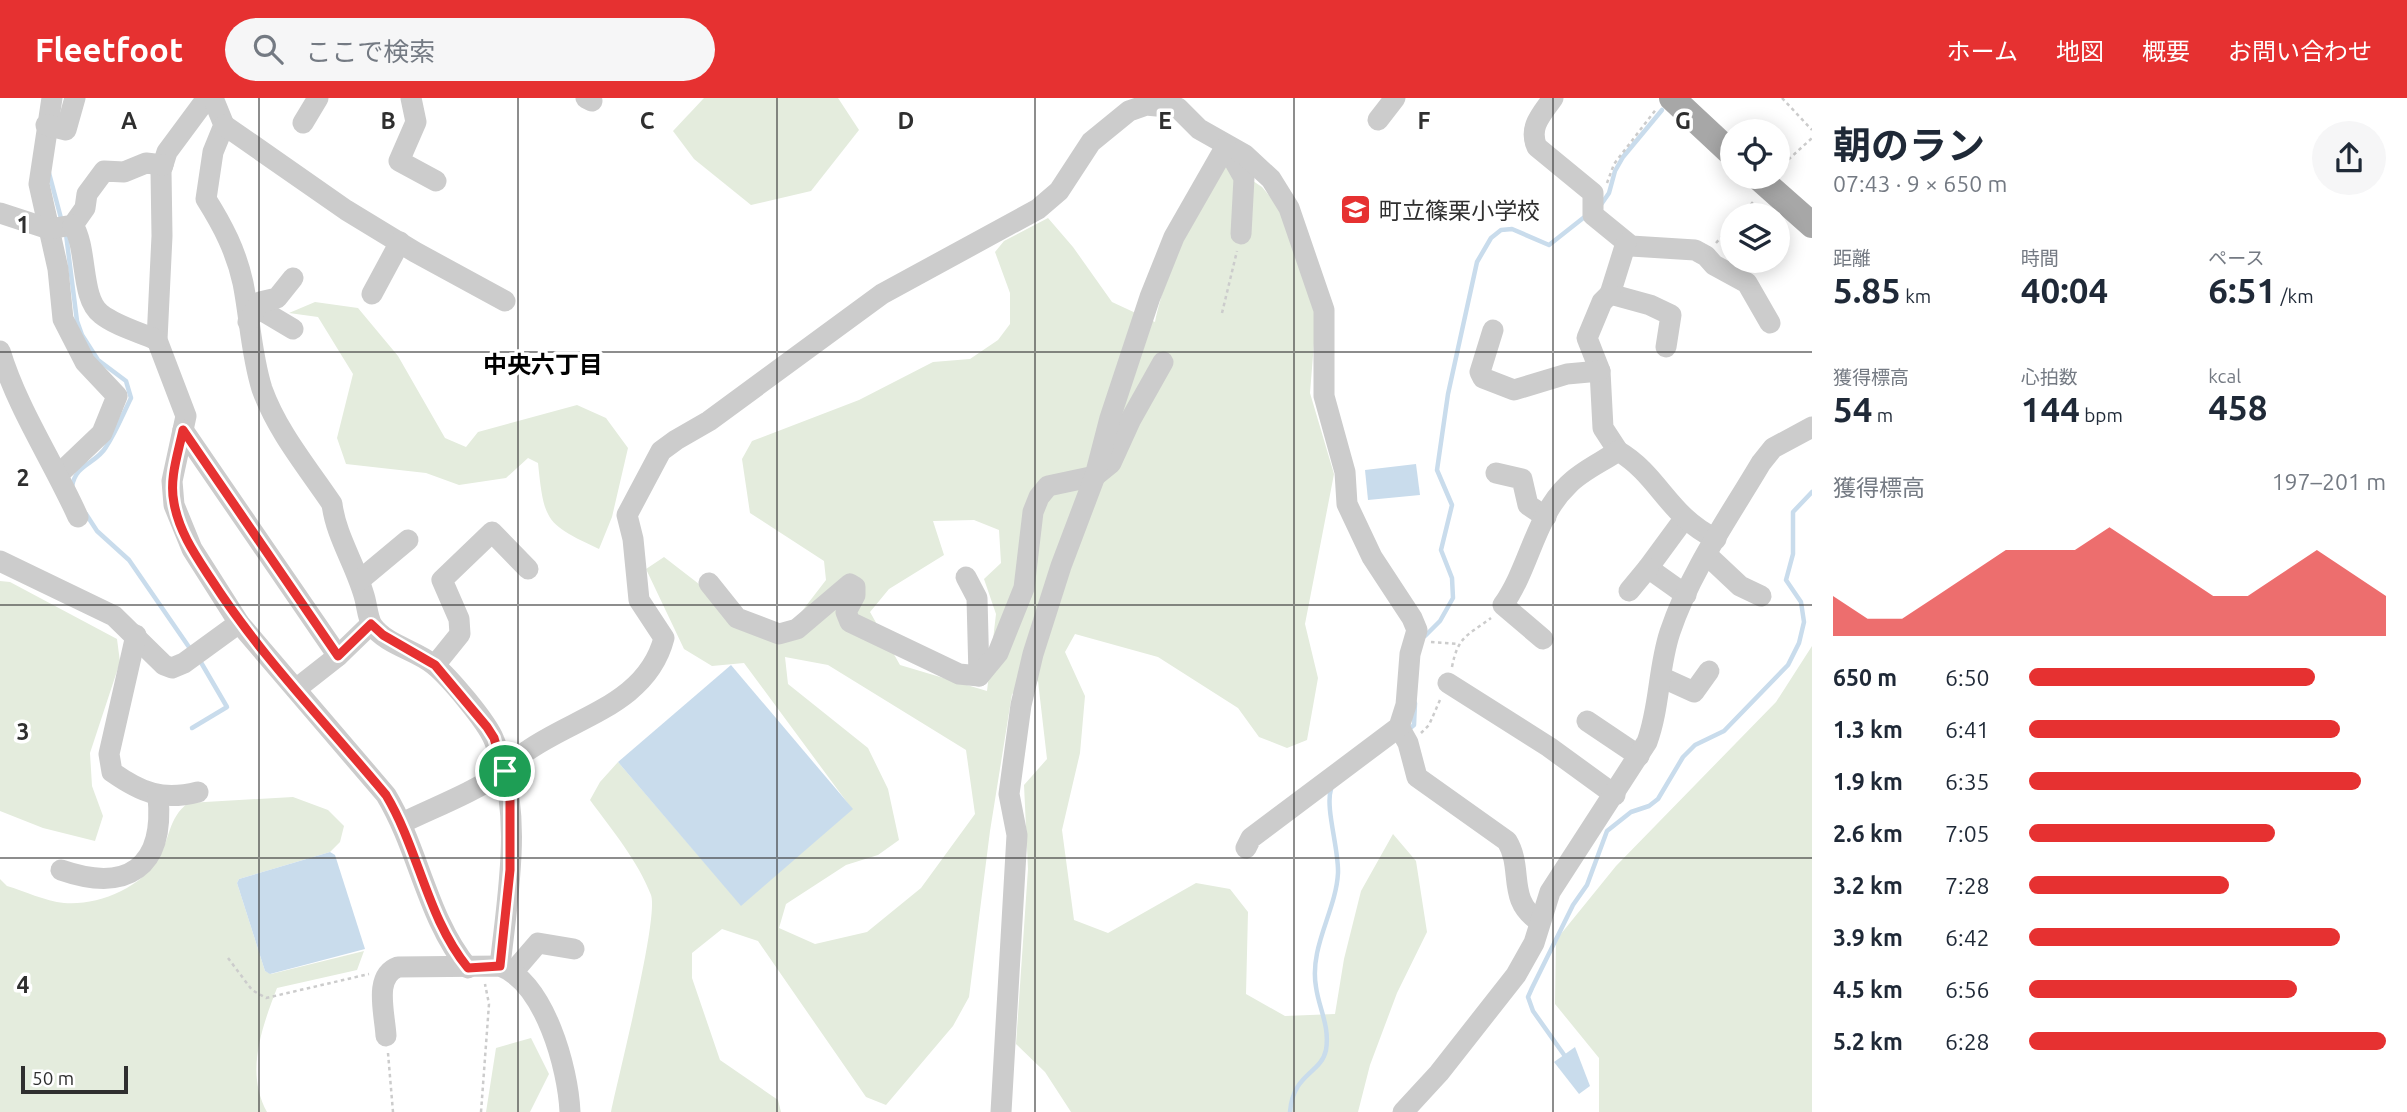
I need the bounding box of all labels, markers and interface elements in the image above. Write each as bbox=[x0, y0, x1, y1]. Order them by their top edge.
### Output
search box bbox=[225, 18, 715, 81]
icon: search bbox=[249, 30, 287, 68]
text: Fleetfoot bbox=[35, 31, 183, 68]
text: ここで検索 bbox=[305, 37, 435, 66]
text: ホーム bbox=[1947, 38, 2018, 65]
text: 地図 bbox=[2056, 38, 2104, 65]
text: 概要 bbox=[2142, 38, 2190, 65]
text: お問い合わせ bbox=[2228, 38, 2372, 65]
text: A bbox=[121, 108, 137, 133]
text: B bbox=[380, 108, 396, 133]
text: C bbox=[640, 108, 655, 133]
text: D bbox=[898, 108, 914, 133]
text: E bbox=[1158, 108, 1172, 133]
text: F bbox=[1418, 108, 1431, 133]
text: G bbox=[1675, 108, 1691, 133]
map controls bbox=[1720, 119, 1790, 273]
button: locate bbox=[1720, 119, 1790, 189]
button: share bbox=[2312, 121, 2386, 195]
text: 朝のラン bbox=[1833, 124, 1985, 166]
text: 07:43 · 9 × 650 m bbox=[1833, 171, 2007, 196]
school or university icon: 町立篠栗小学校 bbox=[1339, 193, 1373, 227]
place label: 町立篠栗小学校 bbox=[1379, 198, 1540, 223]
button: layers bbox=[1720, 203, 1790, 273]
text: 1 bbox=[17, 212, 29, 237]
text: 距離 bbox=[1833, 247, 1871, 269]
text: 時間 bbox=[2021, 247, 2059, 269]
text: ペース bbox=[2208, 247, 2264, 269]
text: 5.85 bbox=[1833, 270, 1901, 310]
text: 40:04 bbox=[2021, 270, 2108, 310]
text: 6:51 bbox=[2208, 270, 2276, 310]
text: km bbox=[1901, 285, 1931, 307]
text: /km bbox=[2276, 285, 2314, 307]
district label: 中央六丁目 bbox=[483, 351, 603, 378]
text: kcal bbox=[2208, 365, 2241, 387]
text: 獲得標高 bbox=[1833, 366, 1909, 388]
text: 心拍数 bbox=[2021, 366, 2078, 388]
text: 458 bbox=[2208, 387, 2268, 427]
text: 54 bbox=[1833, 389, 1872, 429]
text: 144 bbox=[2021, 389, 2080, 429]
text: m bbox=[1872, 404, 1893, 426]
text: bpm bbox=[2080, 404, 2123, 426]
text: 2 bbox=[17, 465, 29, 490]
text: 197–201 m bbox=[2272, 469, 2386, 494]
text: 獲得標高 bbox=[1833, 475, 1925, 500]
text: 650 m bbox=[1833, 665, 1897, 690]
text: 6:50 bbox=[1945, 665, 1990, 690]
text: 1.3 km bbox=[1833, 717, 1903, 742]
text: 6:41 bbox=[1945, 717, 1990, 742]
text: 3 bbox=[17, 719, 29, 744]
pin bbox=[475, 741, 535, 801]
icon: arrive bbox=[486, 752, 524, 790]
text: 1.9 km bbox=[1833, 769, 1903, 794]
text: 6:35 bbox=[1945, 769, 1990, 794]
text: 2.6 km bbox=[1833, 821, 1903, 846]
text: 7:05 bbox=[1945, 821, 1990, 846]
text: 3.2 km bbox=[1833, 873, 1903, 898]
text: 7:28 bbox=[1945, 873, 1990, 898]
text: 3.9 km bbox=[1833, 925, 1903, 950]
text: 6:42 bbox=[1945, 925, 1990, 950]
text: 4 bbox=[17, 972, 30, 997]
text: 4.5 km bbox=[1833, 977, 1903, 1002]
text: 6:56 bbox=[1945, 977, 1990, 1002]
text: 5.2 km bbox=[1833, 1029, 1903, 1054]
text: 6:28 bbox=[1945, 1029, 1990, 1054]
scale bar bbox=[21, 1063, 128, 1095]
text: 50 m bbox=[32, 1067, 74, 1089]

